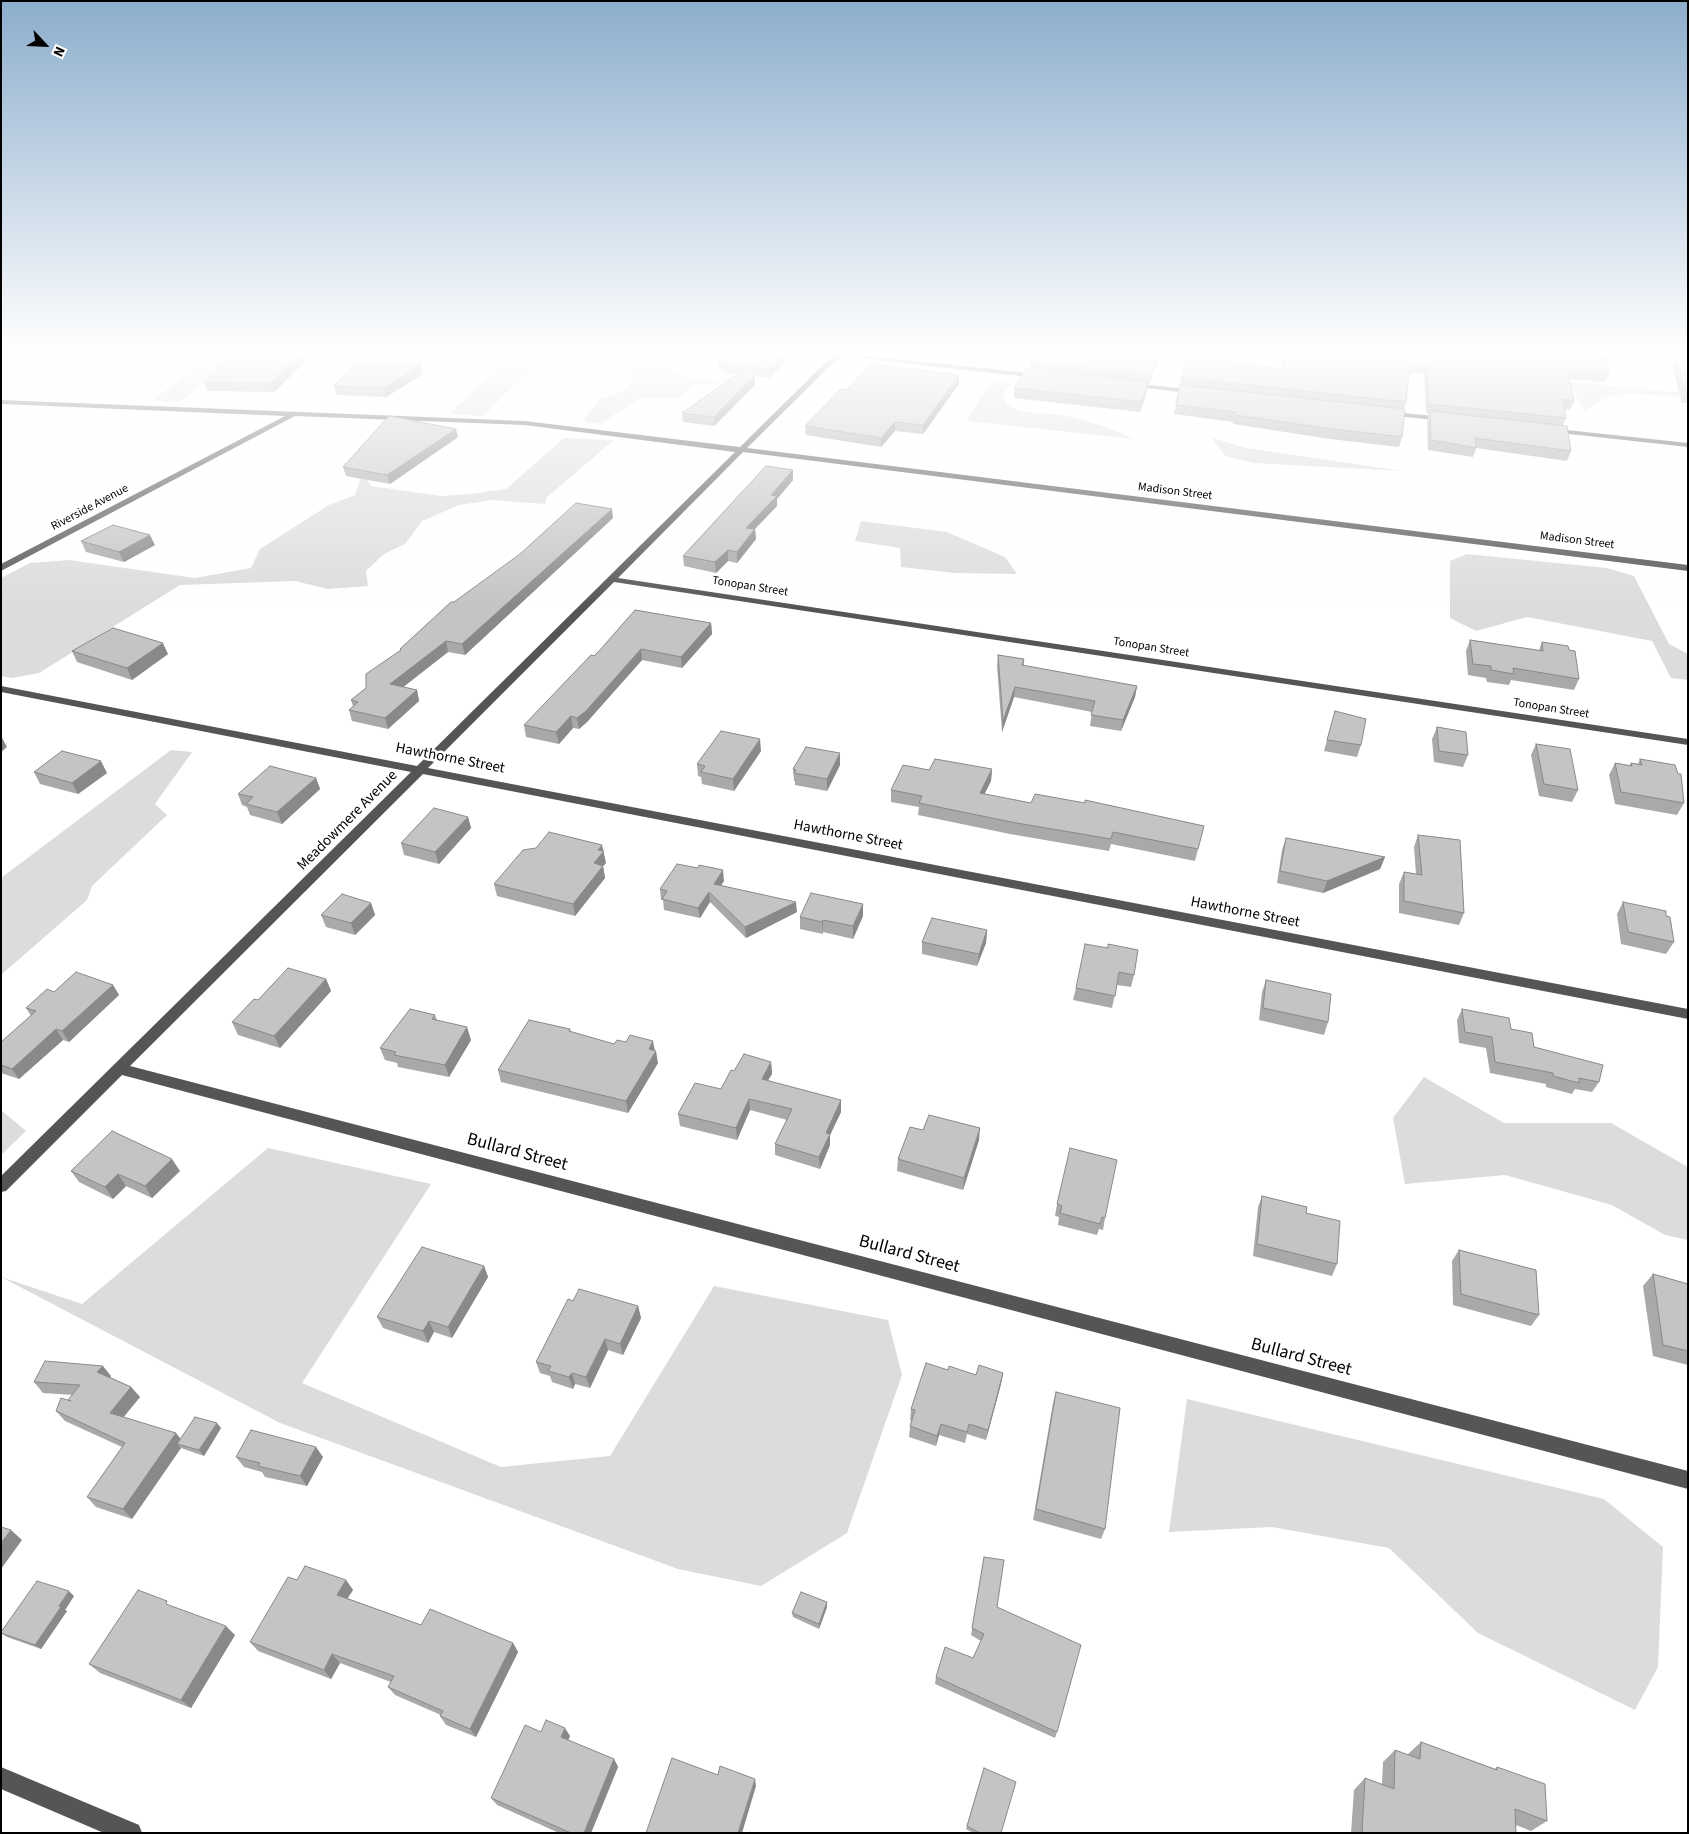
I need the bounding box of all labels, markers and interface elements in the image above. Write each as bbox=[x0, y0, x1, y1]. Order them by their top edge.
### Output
north arrow bbox=[20, 20, 70, 70]
text: N bbox=[48, 43, 70, 60]
street label: Madison Street bbox=[1137, 480, 1213, 504]
street label: Riverside Avenue bbox=[49, 482, 131, 534]
street label: Madison Street bbox=[1539, 529, 1615, 553]
street label: Tonopan Street bbox=[711, 574, 789, 600]
street label: Tonopan Street bbox=[1112, 635, 1190, 661]
street label: Tonopan Street bbox=[1512, 696, 1590, 722]
street label: Hawthorne Street bbox=[394, 740, 506, 778]
street label: Meadowmere Avenue bbox=[294, 767, 402, 875]
street label: Hawthorne Street bbox=[792, 817, 904, 855]
street label: Hawthorne Street bbox=[1189, 894, 1301, 932]
street label: Bullard Street bbox=[464, 1129, 570, 1177]
street label: Bullard Street bbox=[856, 1231, 962, 1279]
street label: Bullard Street bbox=[1248, 1334, 1354, 1382]

